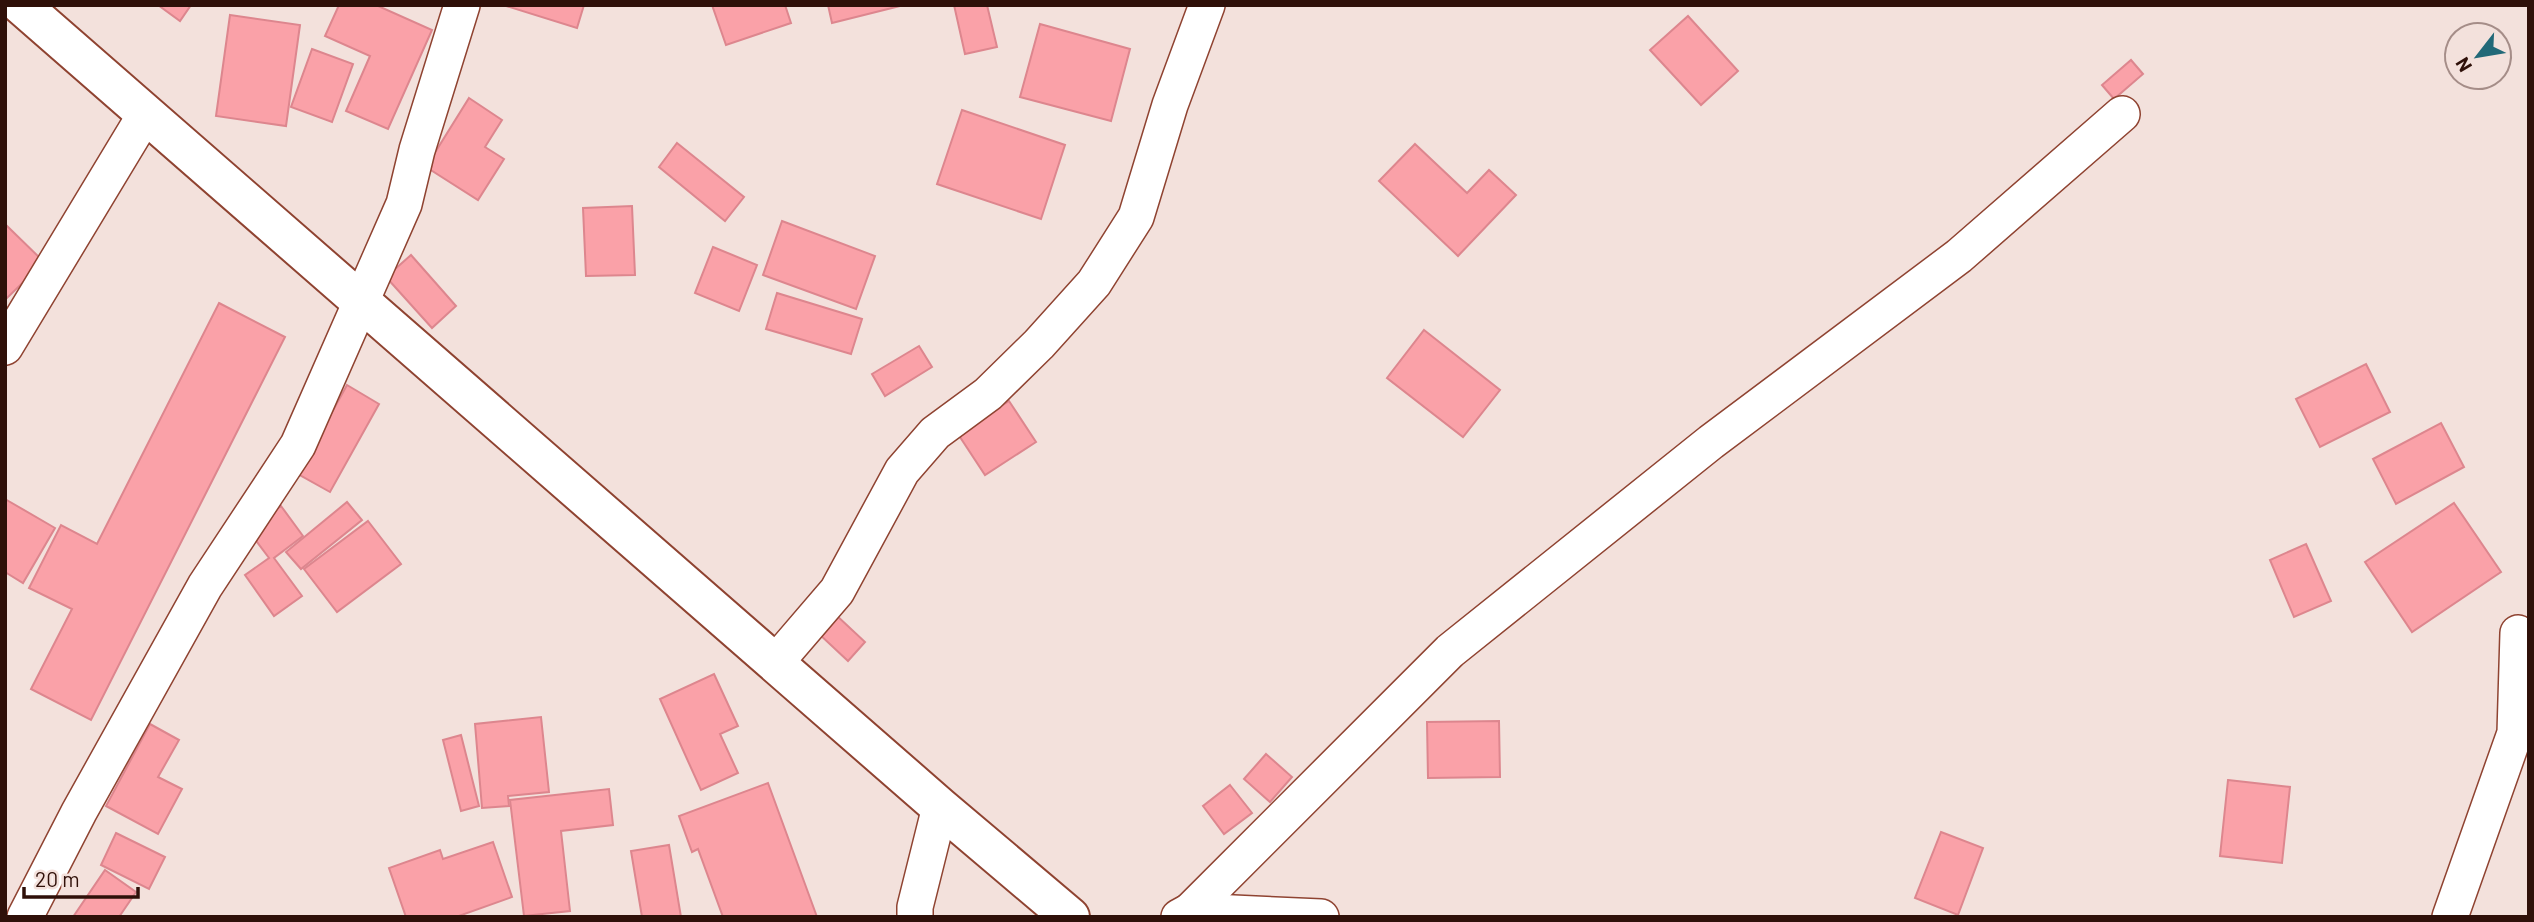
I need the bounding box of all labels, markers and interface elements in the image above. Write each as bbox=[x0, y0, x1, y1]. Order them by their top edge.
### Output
north arrow bbox=[2443, 21, 2513, 91]
text: N bbox=[2450, 54, 2476, 76]
scale bar bbox=[24, 856, 138, 900]
text: 20 m bbox=[35, 866, 80, 891]

